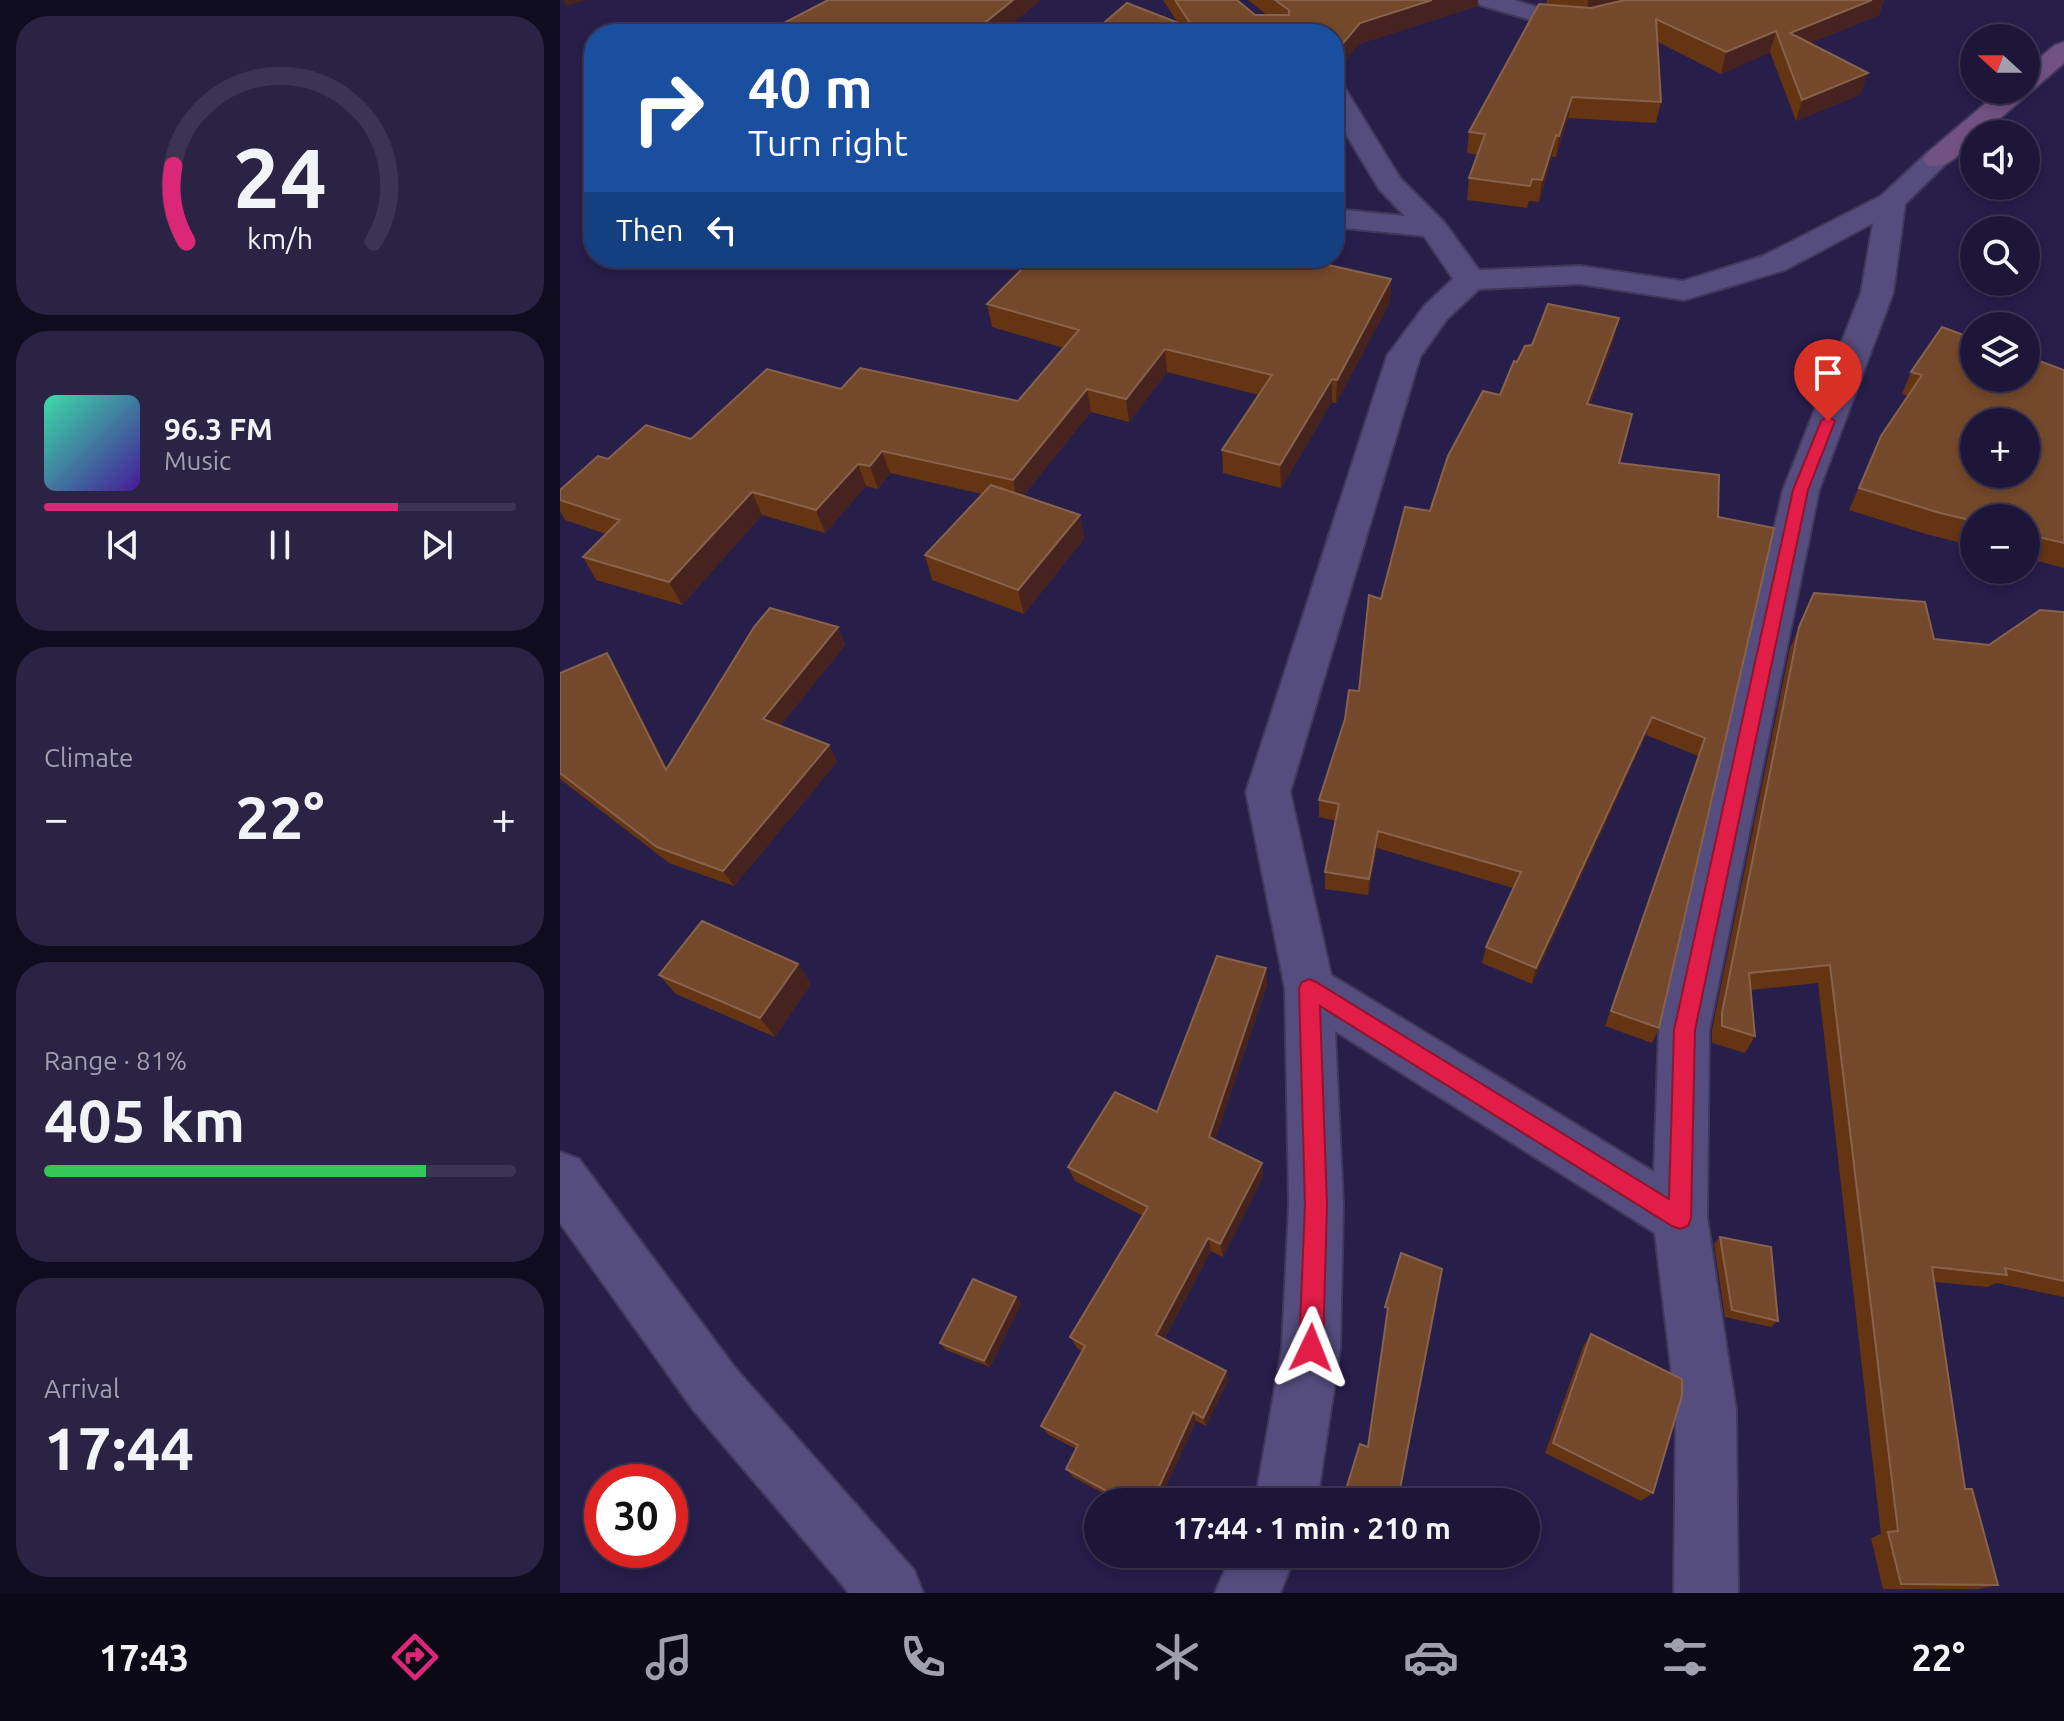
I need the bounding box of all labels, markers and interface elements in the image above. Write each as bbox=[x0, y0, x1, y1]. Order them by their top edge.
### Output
north arrow bbox=[1960, 24, 2040, 104]
map controls bbox=[1960, 24, 2040, 584]
icon: right bbox=[616, 56, 720, 160]
text: 40 m bbox=[748, 56, 873, 119]
button: sound bbox=[1960, 120, 2040, 200]
text: Turn right bbox=[748, 122, 908, 163]
text: 24 bbox=[233, 129, 327, 223]
icon: left bbox=[700, 208, 744, 252]
text: Then bbox=[616, 213, 684, 247]
button: search bbox=[1960, 216, 2040, 296]
text: km/h bbox=[247, 222, 313, 254]
button: layers bbox=[1960, 312, 2040, 392]
pin bbox=[1794, 339, 1862, 421]
icon: arrive bbox=[1806, 351, 1850, 395]
button: + bbox=[1960, 408, 2040, 488]
text: 96.3 FM bbox=[164, 412, 273, 446]
text: Music bbox=[164, 446, 231, 475]
button: − bbox=[1960, 504, 2040, 584]
icon: previous bbox=[101, 523, 145, 567]
icon: pause bbox=[258, 523, 302, 567]
icon: next bbox=[415, 523, 459, 567]
text: Climate bbox=[44, 743, 133, 772]
text: 22° bbox=[236, 783, 324, 850]
text: − bbox=[44, 793, 69, 842]
text: + bbox=[491, 793, 516, 842]
text: Range · 81% bbox=[44, 1046, 187, 1075]
text: 405 km bbox=[44, 1086, 245, 1153]
position arrow bbox=[1269, 1306, 1353, 1390]
text: Arrival bbox=[44, 1374, 120, 1403]
text: 17:44 bbox=[44, 1414, 194, 1481]
speed limit sign: 30 bbox=[584, 1464, 688, 1568]
text: 17:44 · 1 min · 210 m bbox=[1173, 1511, 1451, 1545]
icon: directions bbox=[387, 1629, 443, 1685]
icon: music bbox=[641, 1629, 697, 1685]
icon: phone bbox=[895, 1629, 951, 1685]
icon: climate bbox=[1149, 1629, 1205, 1685]
icon: car bbox=[1403, 1629, 1459, 1685]
icon: filters bbox=[1657, 1629, 1713, 1685]
text: 17:43 bbox=[99, 1637, 189, 1678]
text: 22° bbox=[1912, 1637, 1965, 1678]

